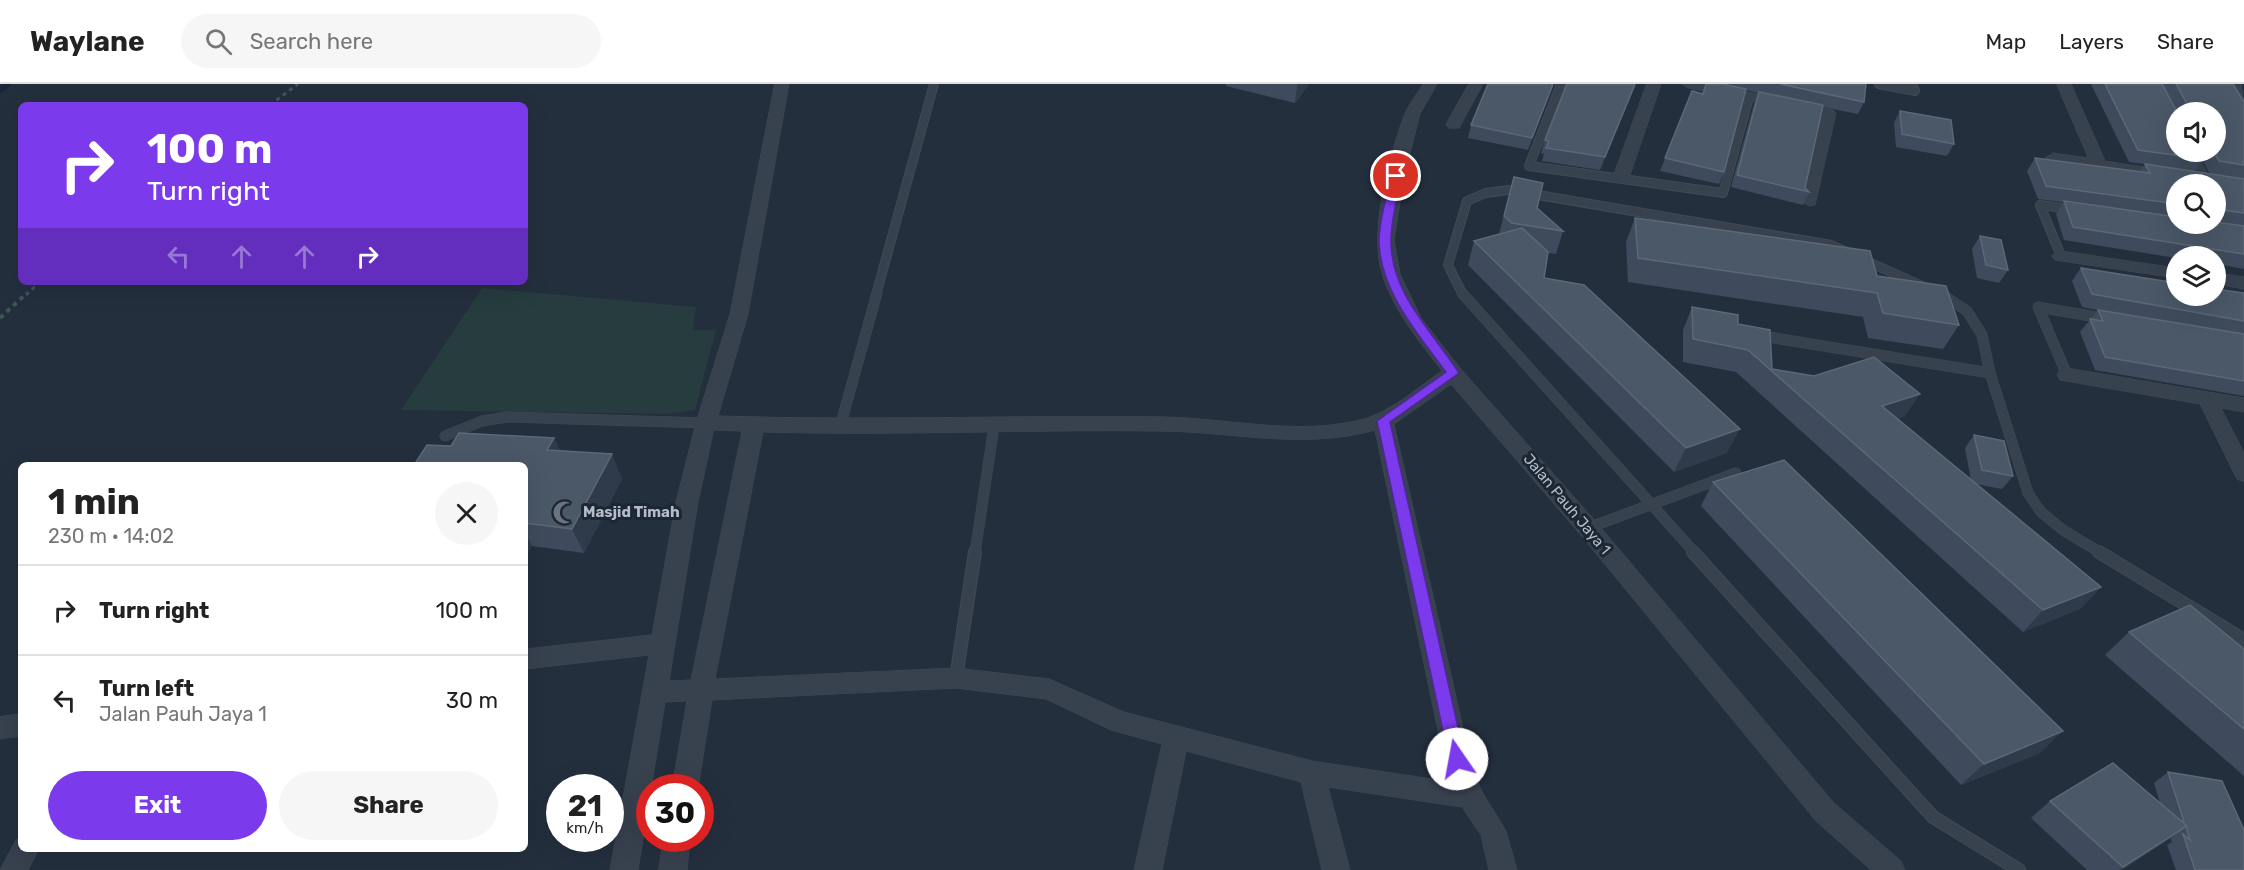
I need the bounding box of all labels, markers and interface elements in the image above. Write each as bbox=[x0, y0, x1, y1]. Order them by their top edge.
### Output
search box bbox=[181, 14, 601, 68]
text: Waylane bbox=[30, 25, 145, 58]
icon: search bbox=[202, 25, 235, 58]
text: Search here bbox=[250, 28, 373, 55]
text: Map bbox=[1985, 29, 2026, 54]
text: Layers bbox=[2059, 29, 2124, 54]
text: Share bbox=[2157, 29, 2214, 54]
map controls bbox=[2166, 102, 2226, 306]
button: sound bbox=[2166, 102, 2226, 162]
text: 100 m bbox=[147, 124, 272, 174]
icon: right bbox=[48, 126, 126, 204]
pin bbox=[1370, 150, 1421, 201]
icon: arrive bbox=[1379, 159, 1412, 192]
button: search bbox=[2166, 174, 2226, 234]
text: Turn right bbox=[147, 175, 270, 207]
icon: left bbox=[162, 240, 195, 273]
icon: ahead bbox=[225, 240, 258, 273]
icon: ahead bbox=[288, 240, 321, 273]
icon: right bbox=[351, 240, 384, 273]
button: layers bbox=[2166, 246, 2226, 306]
street label: Jalan Pauh Jaya 1 bbox=[1520, 450, 1614, 558]
text: 1 min bbox=[48, 480, 140, 523]
button: close bbox=[435, 482, 498, 545]
mosque icon: Masjid Timah bbox=[552, 499, 578, 525]
place label: Masjid Timah bbox=[583, 503, 680, 521]
text: 230 m · 14:02 bbox=[48, 524, 174, 548]
icon: right bbox=[48, 594, 81, 627]
text: Turn right bbox=[99, 597, 209, 624]
text: 100 m bbox=[436, 597, 498, 624]
text: Turn left bbox=[99, 675, 194, 702]
icon: left bbox=[48, 684, 81, 717]
text: 30 m bbox=[446, 687, 498, 714]
text: Jalan Pauh Jaya 1 bbox=[99, 702, 267, 726]
position arrow bbox=[1425, 727, 1489, 791]
button: Exit bbox=[48, 771, 267, 840]
button: Share bbox=[279, 771, 498, 840]
speed limit sign: 30 bbox=[636, 774, 714, 852]
text: 21 bbox=[568, 788, 602, 824]
text: km/h bbox=[566, 819, 604, 837]

